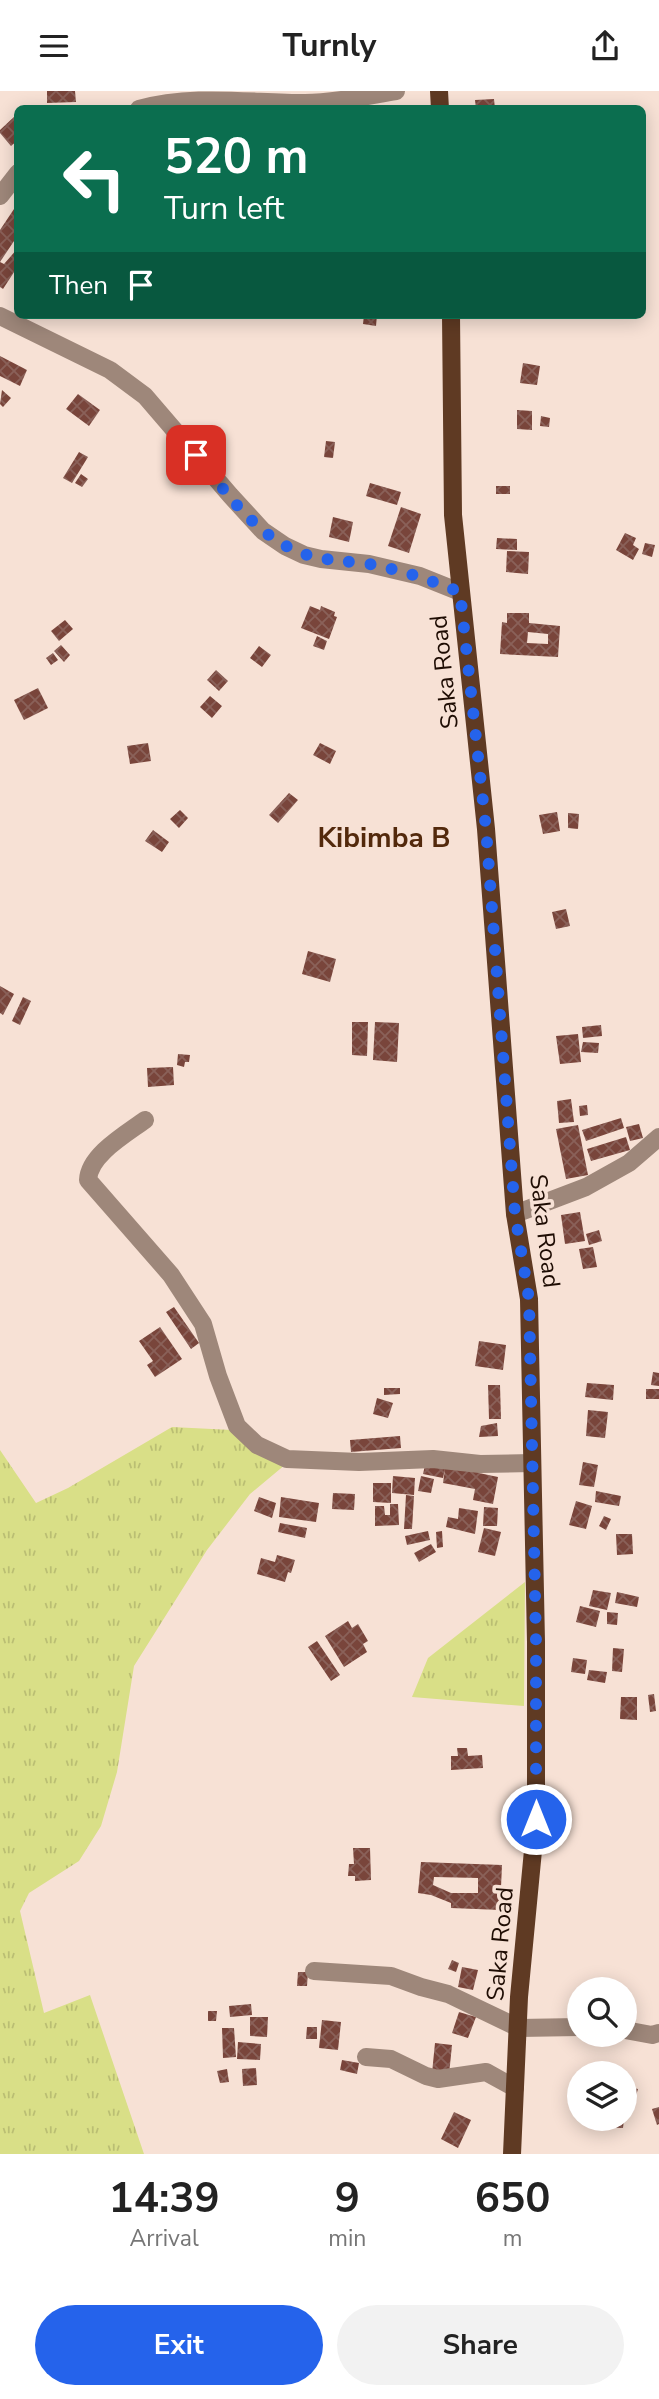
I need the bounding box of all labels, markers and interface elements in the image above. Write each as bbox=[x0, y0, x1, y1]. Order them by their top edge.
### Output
text: Turnly bbox=[283, 24, 376, 67]
icon: menu bbox=[35, 27, 73, 65]
icon: share bbox=[586, 27, 624, 65]
text: 520 m bbox=[164, 123, 308, 190]
icon: left bbox=[49, 133, 140, 224]
text: Turn left bbox=[164, 187, 284, 230]
icon: arrive bbox=[122, 266, 160, 304]
text: Then bbox=[49, 268, 108, 303]
pin bbox=[166, 425, 226, 485]
icon: arrive bbox=[177, 436, 215, 474]
street label: Saka Road bbox=[422, 614, 466, 730]
district label: Kibimba B bbox=[317, 819, 451, 857]
street label: Saka Road bbox=[522, 1172, 568, 1290]
position arrow bbox=[499, 1782, 573, 1856]
street label: Saka Road bbox=[479, 1886, 521, 2002]
map controls bbox=[567, 1977, 637, 2131]
button: search bbox=[567, 1977, 637, 2047]
button: layers bbox=[567, 2061, 637, 2131]
text: 14:39 bbox=[109, 2170, 220, 2227]
text: 9 bbox=[335, 2170, 360, 2227]
text: 650 bbox=[475, 2170, 550, 2227]
text: Arrival bbox=[130, 2223, 199, 2254]
text: min bbox=[328, 2223, 366, 2254]
text: m bbox=[503, 2223, 523, 2254]
button: Exit bbox=[35, 2305, 323, 2385]
button: Share bbox=[337, 2305, 624, 2385]

